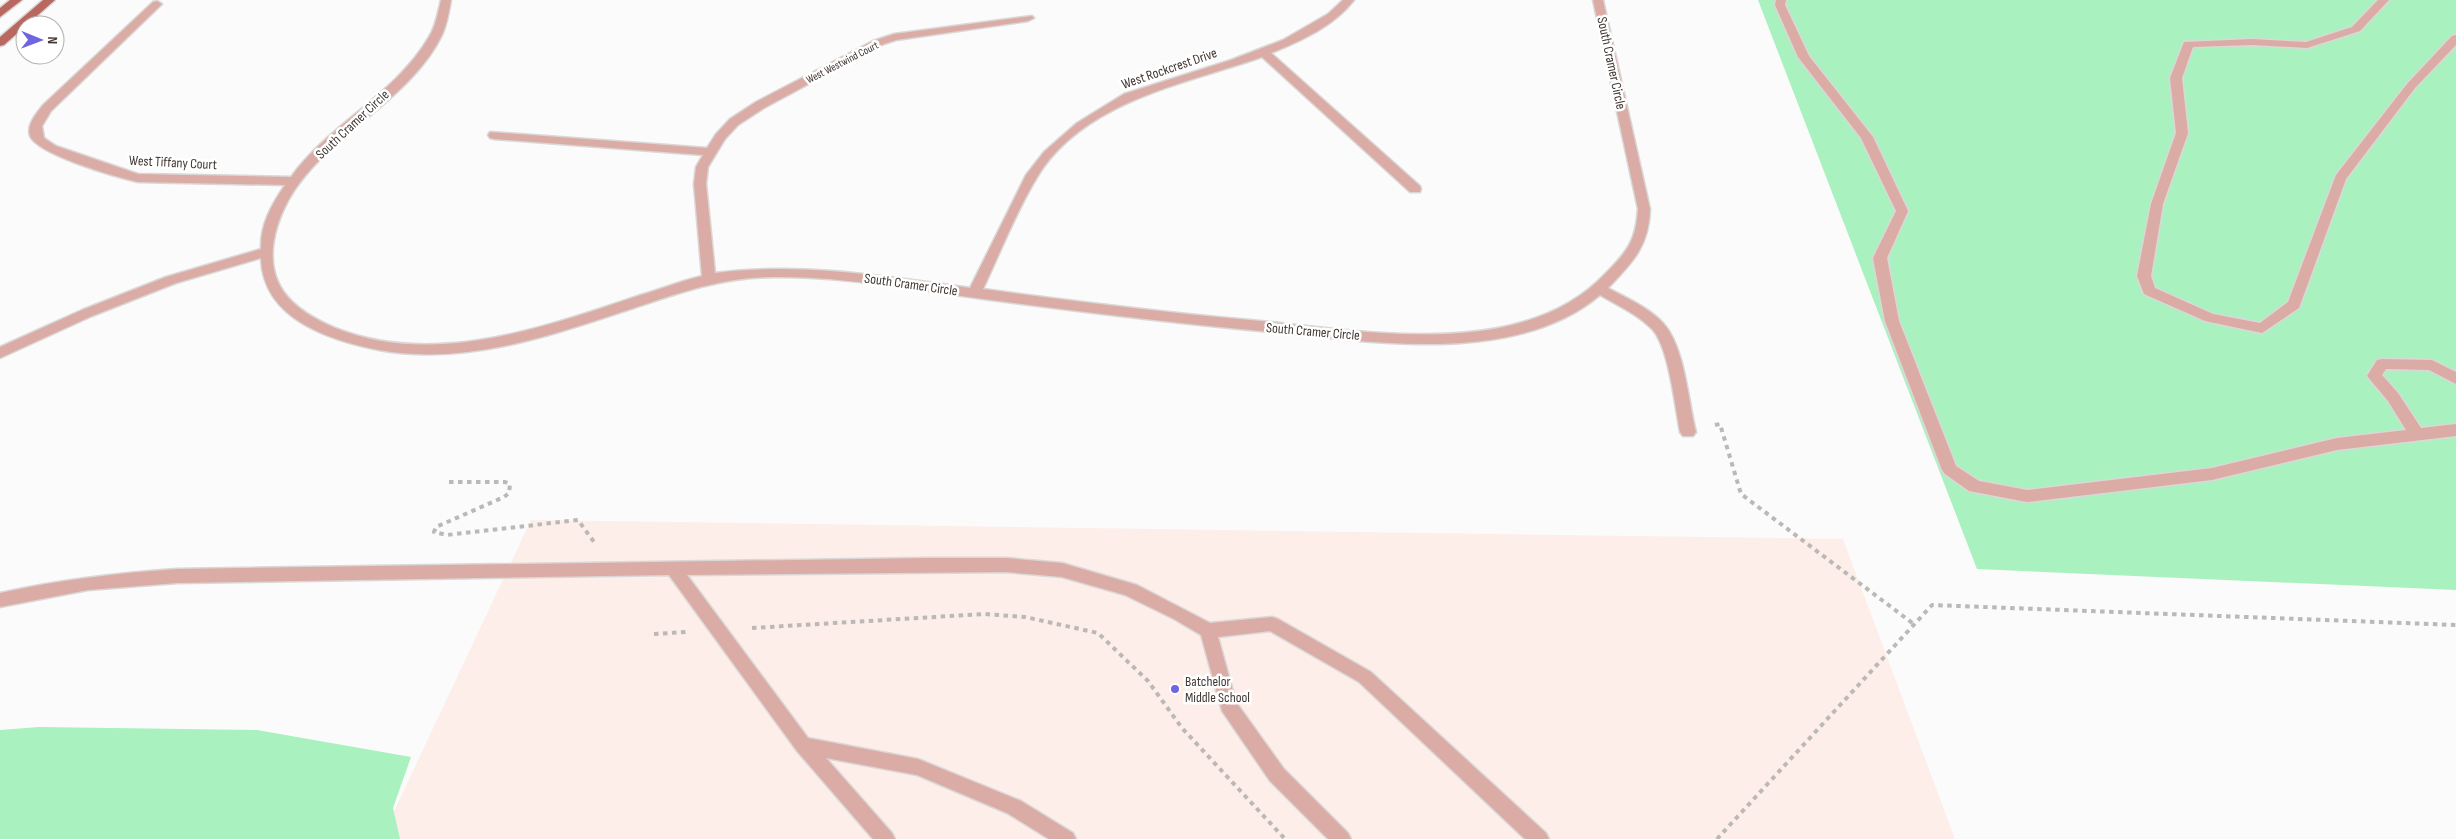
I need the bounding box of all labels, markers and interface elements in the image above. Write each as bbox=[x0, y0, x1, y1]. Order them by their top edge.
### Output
north arrow bbox=[15, 15, 65, 65]
street label: South Cramer Circle bbox=[1593, 15, 1630, 111]
text: N bbox=[44, 36, 61, 44]
street label: West Westwind Court bbox=[804, 38, 881, 86]
street label: West Rockcrest Drive bbox=[1119, 44, 1219, 93]
street label: South Cramer Circle bbox=[312, 86, 392, 163]
street label: West Tiffany Court bbox=[129, 152, 217, 173]
street label: South Cramer Circle bbox=[863, 270, 959, 299]
street label: South Cramer Circle bbox=[1265, 319, 1360, 344]
place label: Batchelor Middle School bbox=[1185, 673, 1250, 706]
marker: Batchelor Middle School bbox=[1169, 683, 1181, 695]

